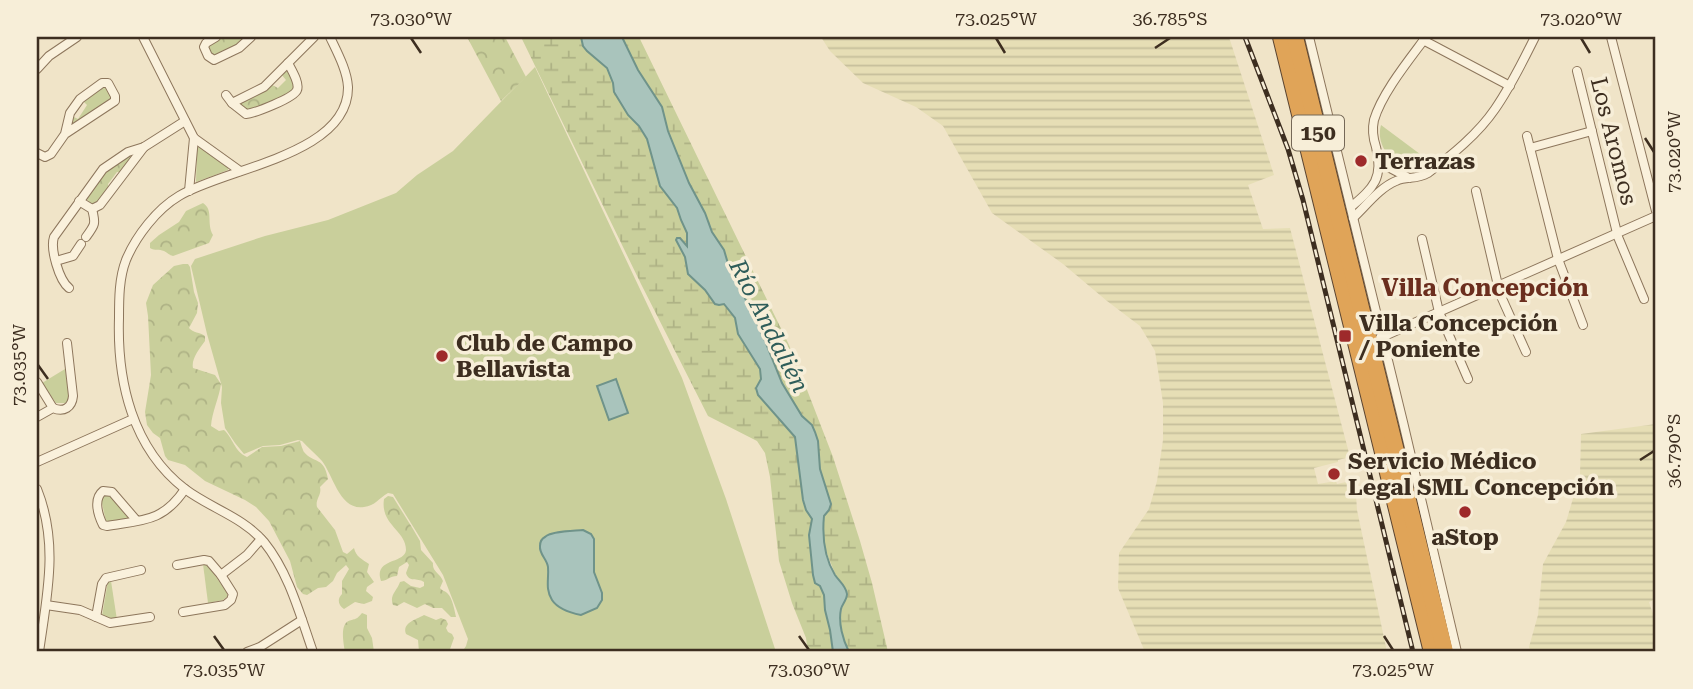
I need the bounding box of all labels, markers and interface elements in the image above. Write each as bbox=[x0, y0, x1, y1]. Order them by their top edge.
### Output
text: 73.030°W bbox=[370, 8, 453, 29]
text: 73.025°W bbox=[955, 8, 1038, 29]
text: 36.785°S bbox=[1133, 8, 1208, 29]
text: 73.020°W bbox=[1540, 8, 1623, 29]
street label: Los Aromos bbox=[1585, 74, 1642, 208]
text: 73.020°W bbox=[1663, 110, 1684, 193]
road number: 150 bbox=[1292, 116, 1344, 150]
place label: Terrazas bbox=[1375, 148, 1475, 175]
marker: Terrazas bbox=[1353, 153, 1369, 169]
water label: Río Andalién bbox=[723, 254, 815, 397]
district label: Villa Concepción bbox=[1381, 274, 1589, 302]
place label: Villa Concepción / Poniente bbox=[1358, 310, 1558, 363]
text: 73.035°W bbox=[8, 323, 29, 406]
marker: Villa Concepción / Poniente bbox=[1337, 328, 1353, 344]
place label: Club de Campo Bellavista bbox=[456, 330, 633, 383]
marker: Club de Campo Bellavista bbox=[434, 348, 450, 364]
text: 36.790°S bbox=[1663, 414, 1684, 489]
place label: Servicio Médico Legal SML Concepción bbox=[1348, 448, 1615, 501]
marker: Servicio Médico Legal SML Concepción bbox=[1326, 466, 1342, 482]
marker: aStop bbox=[1457, 504, 1473, 520]
place label: aStop bbox=[1431, 524, 1499, 551]
text: 73.035°W bbox=[183, 659, 266, 680]
text: 73.030°W bbox=[768, 659, 851, 680]
text: 73.025°W bbox=[1352, 659, 1435, 680]

